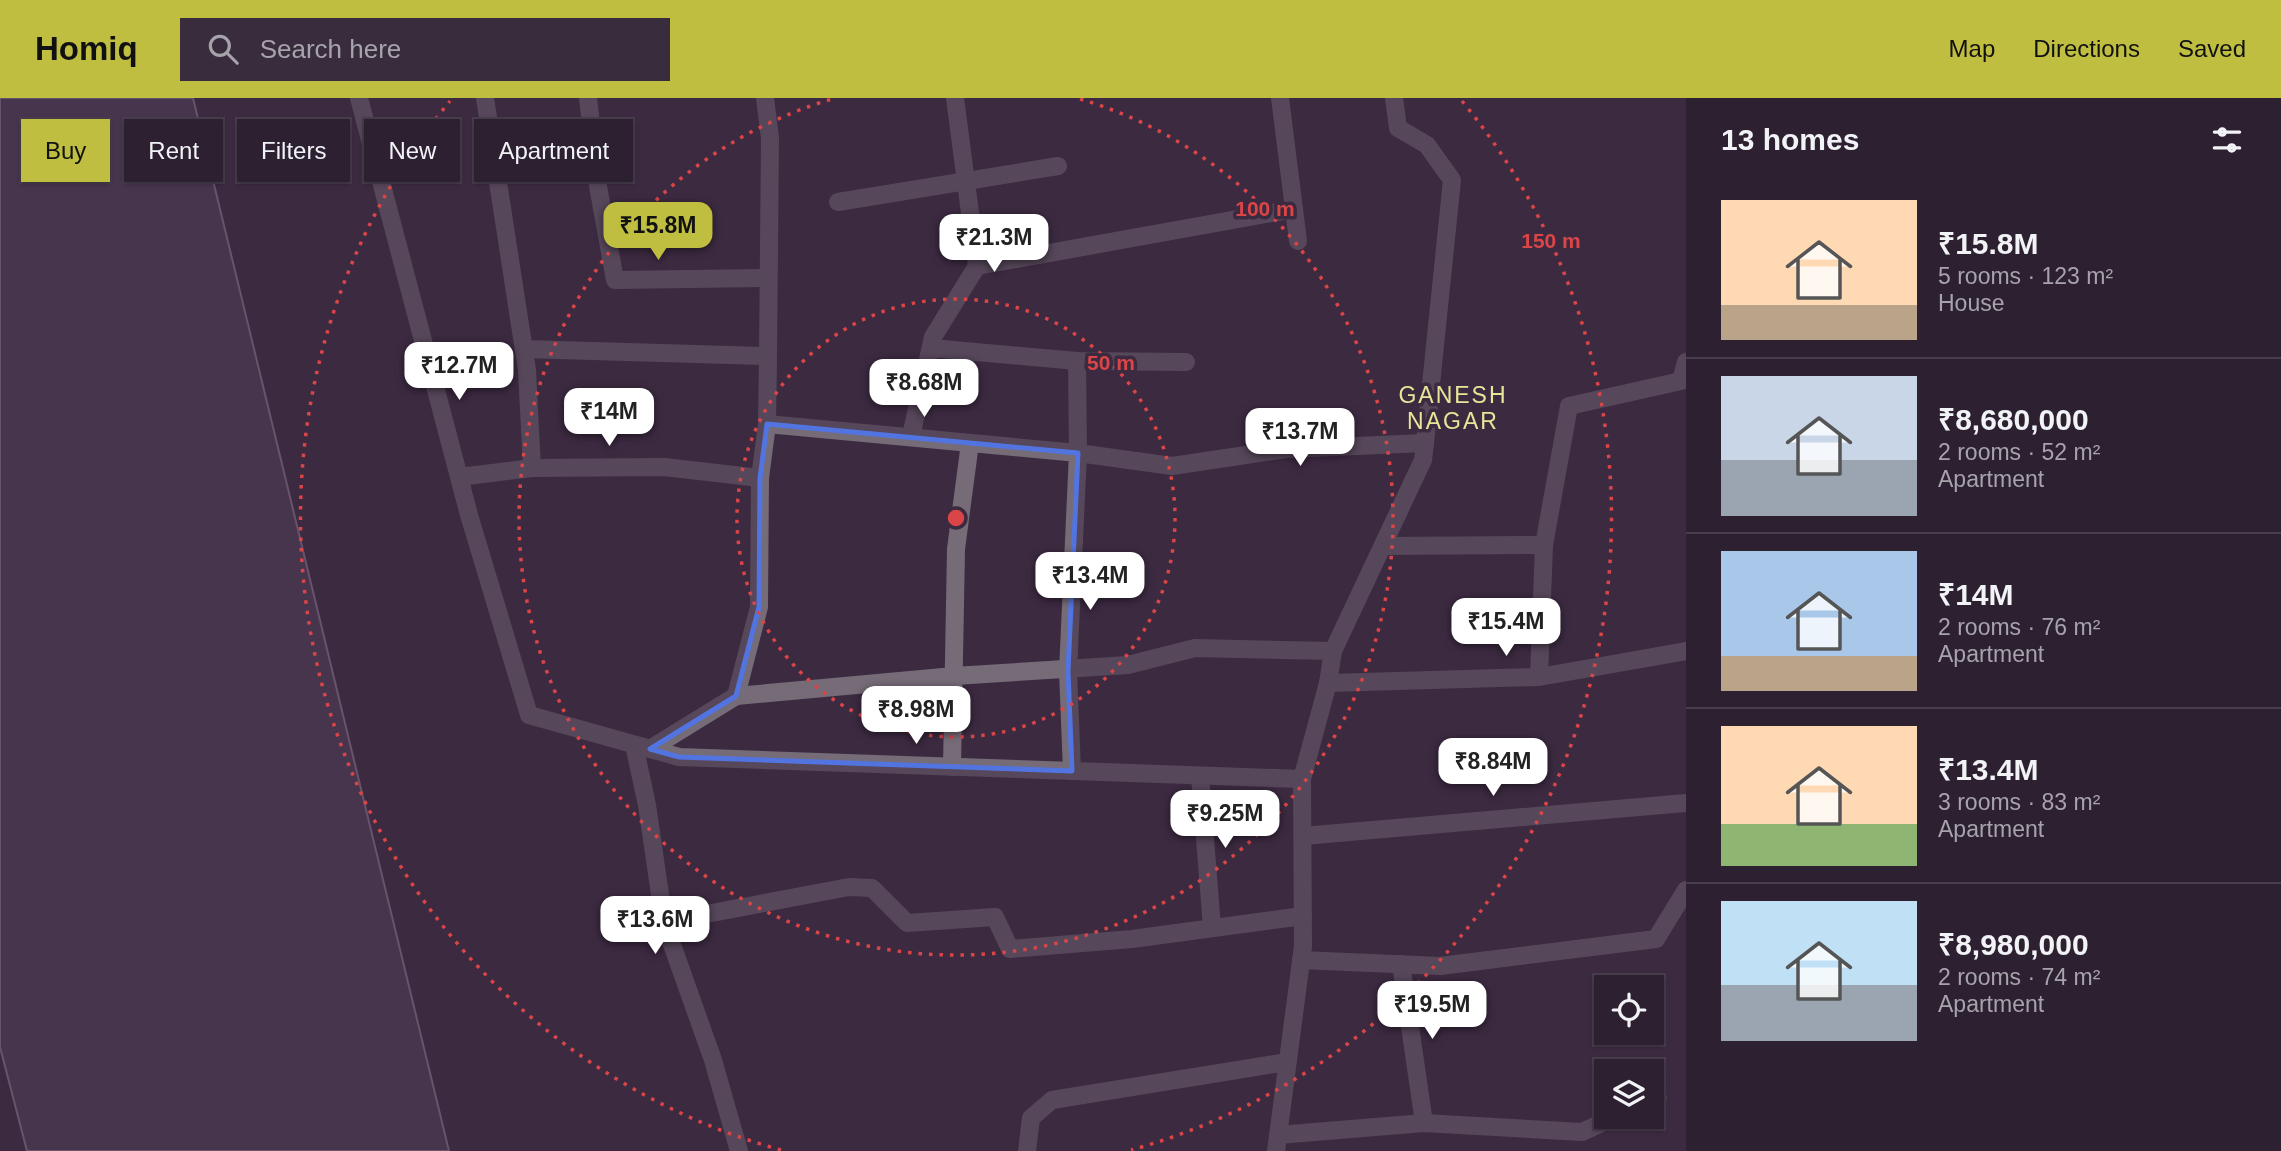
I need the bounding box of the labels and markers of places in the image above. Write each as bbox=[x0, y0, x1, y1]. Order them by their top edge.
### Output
pin: ₹15.8M bbox=[601, 202, 715, 262]
pin: ₹21.3M bbox=[937, 214, 1051, 274]
pin: ₹12.7M bbox=[402, 342, 516, 402]
pin: ₹8.68M bbox=[867, 360, 981, 419]
pin: ₹14M bbox=[568, 388, 650, 448]
pin: ₹13.7M bbox=[1243, 408, 1357, 468]
centre of rings bbox=[944, 506, 968, 530]
pin: ₹13.4M bbox=[1033, 552, 1147, 612]
pin: ₹15.4M bbox=[1449, 598, 1563, 658]
pin: ₹8.98M bbox=[859, 686, 973, 746]
pin: ₹8.84M bbox=[1436, 738, 1550, 798]
pin: ₹9.25M bbox=[1168, 790, 1282, 850]
pin: ₹13.6M bbox=[598, 896, 712, 956]
pin: ₹19.5M bbox=[1375, 982, 1489, 1041]

